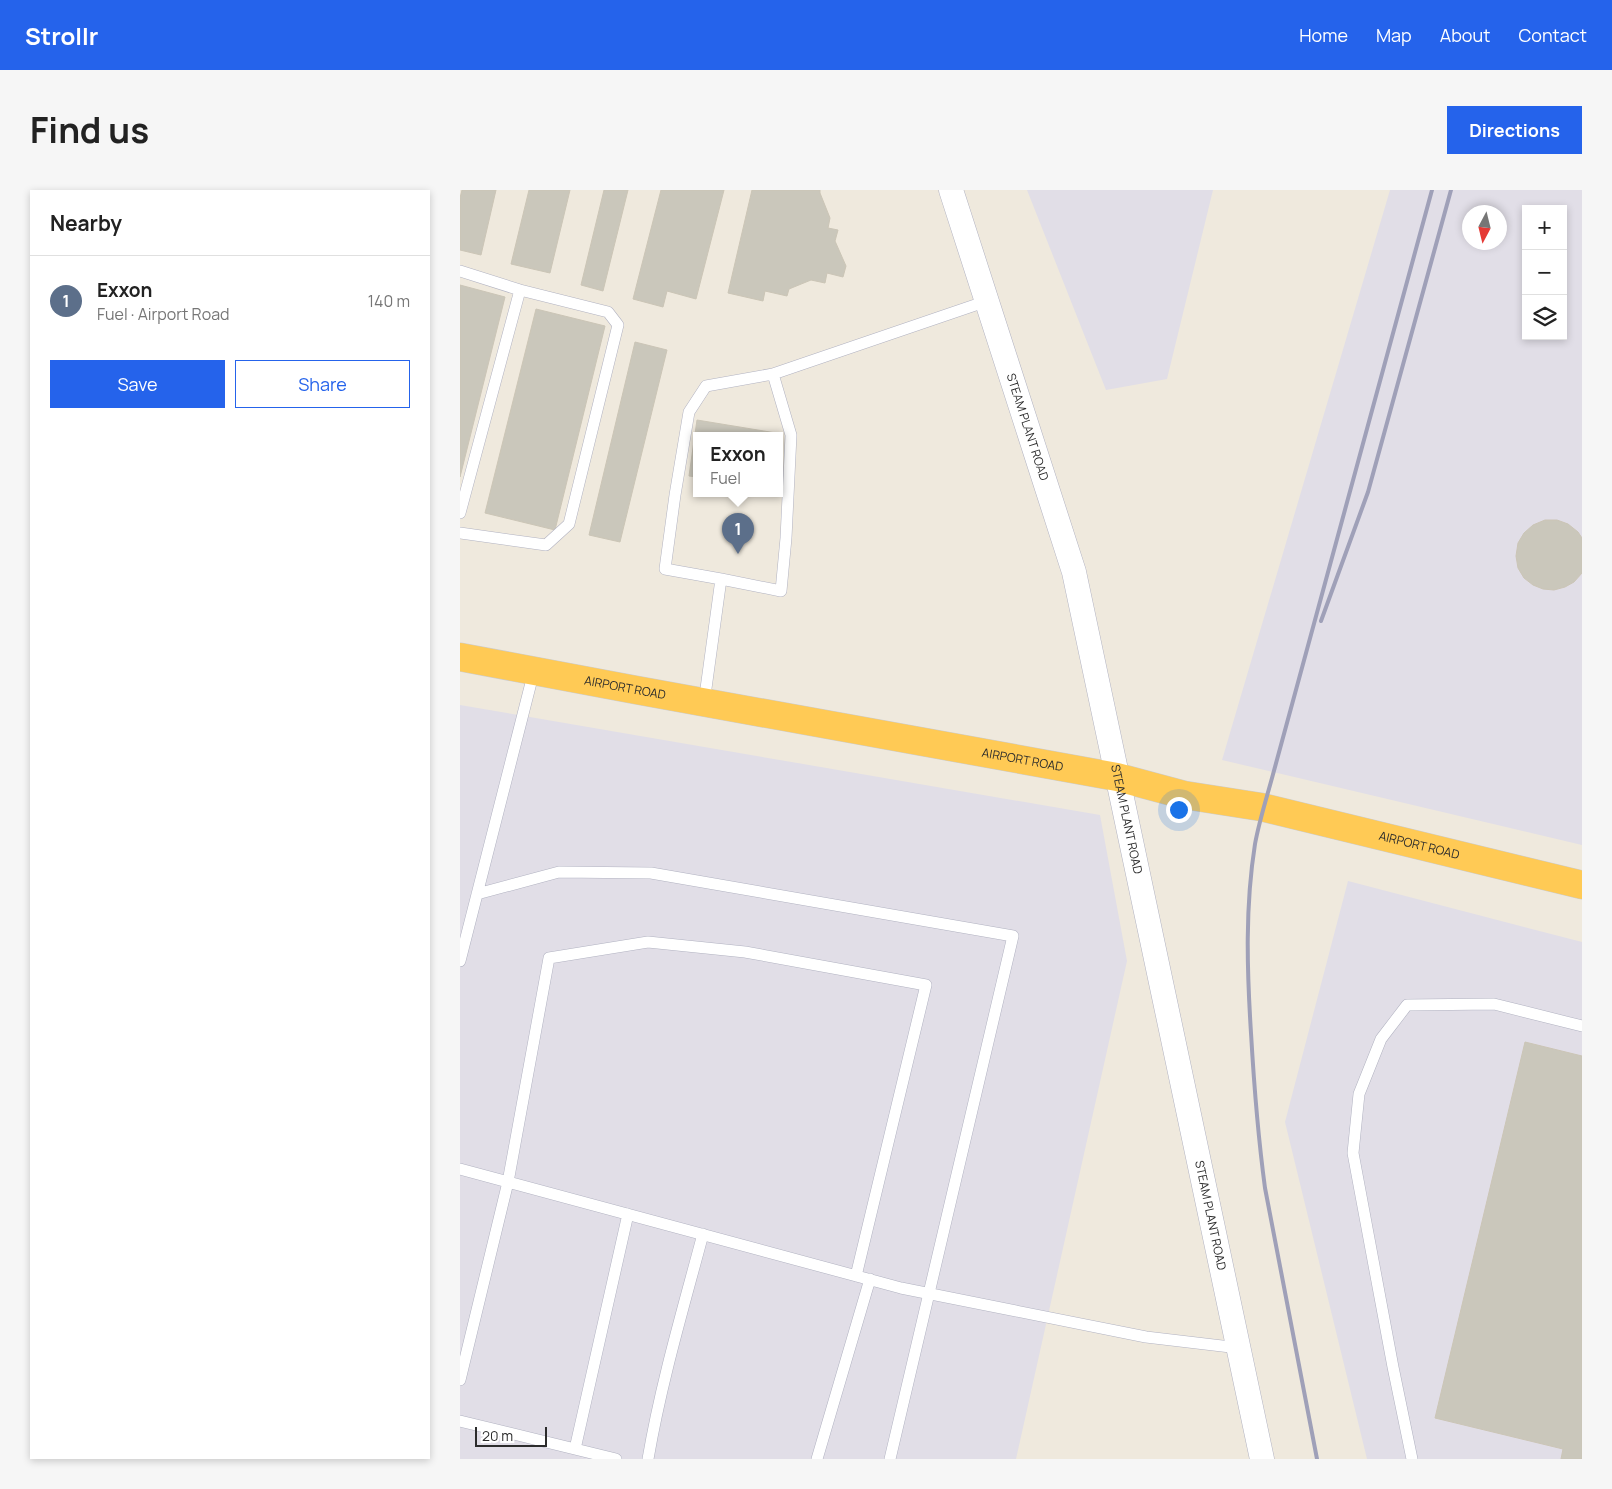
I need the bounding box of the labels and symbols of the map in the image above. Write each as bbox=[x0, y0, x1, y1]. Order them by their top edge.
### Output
north arrow bbox=[1462, 205, 1507, 250]
street label: STEAM PLANT ROAD bbox=[1003, 371, 1053, 483]
pin: 1 bbox=[722, 513, 754, 554]
street label: AIRPORT ROAD bbox=[583, 672, 667, 703]
street label: AIRPORT ROAD bbox=[981, 744, 1065, 775]
street label: STEAM PLANT ROAD bbox=[1107, 763, 1147, 875]
your location bbox=[1166, 797, 1192, 823]
street label: AIRPORT ROAD bbox=[1377, 827, 1461, 863]
street label: STEAM PLANT ROAD bbox=[1191, 1159, 1231, 1272]
scale bar bbox=[475, 1424, 548, 1447]

